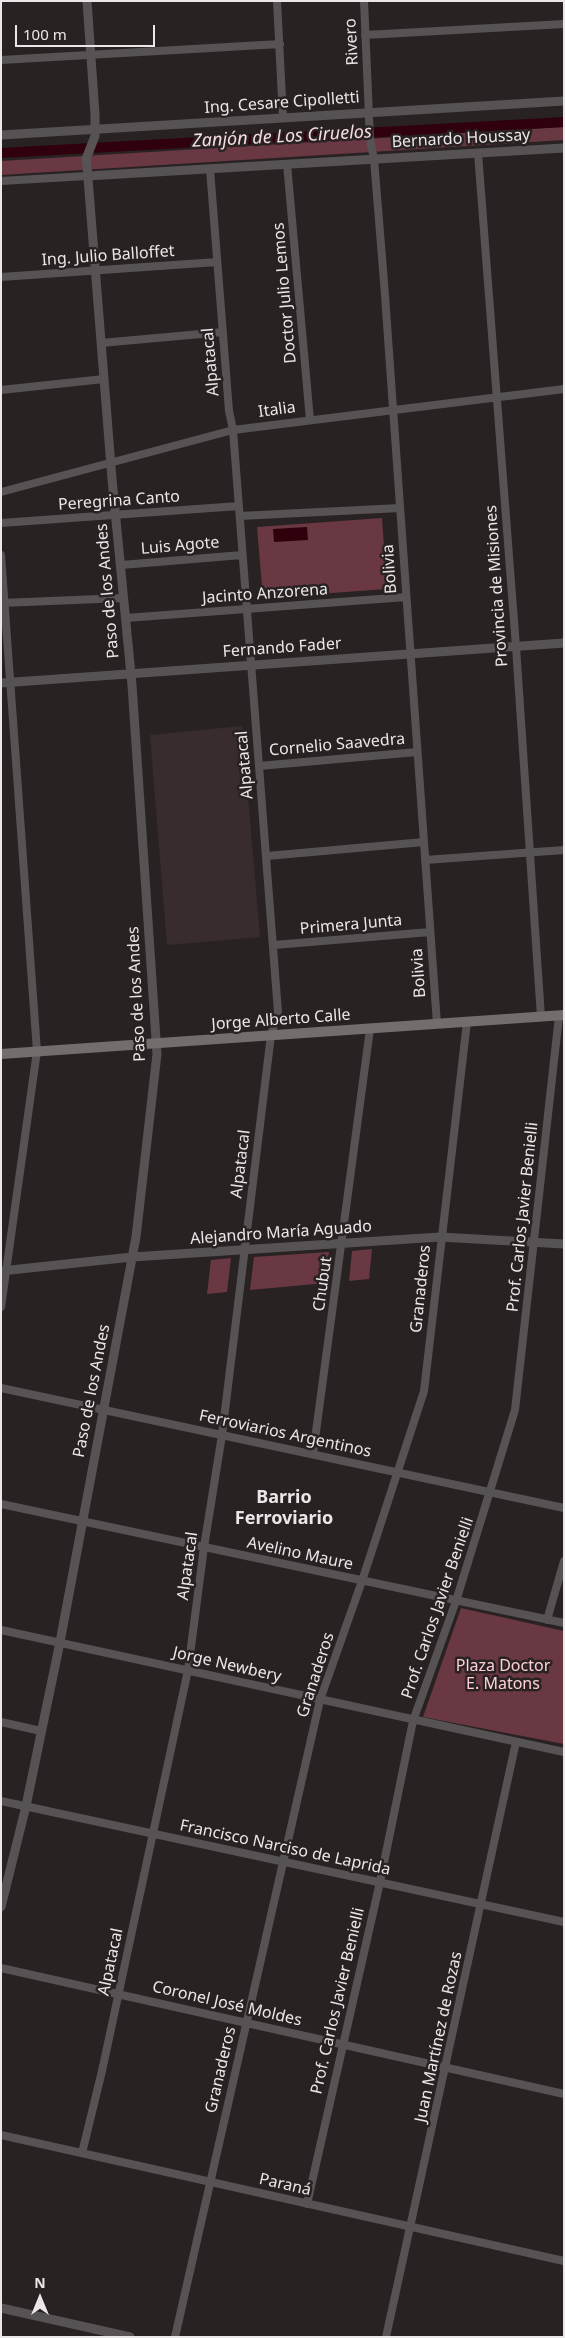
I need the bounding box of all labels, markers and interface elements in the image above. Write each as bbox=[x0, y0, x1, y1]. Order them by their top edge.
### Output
scale bar bbox=[18, 15, 158, 47]
street label: Rivero bbox=[341, 18, 363, 66]
text: 100 m bbox=[23, 24, 67, 44]
street label: Ing. Cesare Cipolletti bbox=[204, 88, 360, 118]
water label: Zanjón de Los Ciruelos bbox=[192, 122, 372, 152]
street label: Bernardo Houssay bbox=[391, 126, 531, 152]
street label: Doctor Julio Lemos bbox=[269, 222, 301, 364]
street label: Ing. Julio Balloffet bbox=[41, 242, 175, 270]
street label: Alpatacal bbox=[198, 327, 224, 397]
street label: Italia bbox=[257, 398, 297, 422]
street label: Peregrina Canto bbox=[57, 487, 181, 515]
street label: Provincia de Misiones bbox=[482, 504, 512, 668]
street label: Paso de los Andes bbox=[93, 523, 123, 659]
street label: Luis Agote bbox=[140, 533, 220, 559]
street label: Bolivia bbox=[379, 544, 401, 594]
street label: Jacinto Anzorena bbox=[201, 580, 329, 608]
street label: Fernando Fader bbox=[222, 634, 342, 662]
street label: Cornelio Saavedra bbox=[268, 729, 406, 761]
street label: Alpatacal bbox=[232, 730, 258, 800]
street label: Primera Junta bbox=[299, 911, 403, 939]
street label: Paso de los Andes bbox=[124, 926, 150, 1062]
street label: Bolivia bbox=[408, 948, 430, 998]
street label: Jorge Alberto Calle bbox=[211, 1006, 351, 1034]
street label: Prof. Carlos Javier Benielli bbox=[503, 1121, 543, 1313]
street label: Alpatacal bbox=[227, 1129, 255, 1199]
street label: Alejandro María Aguado bbox=[189, 1217, 373, 1249]
street label: Granaderos bbox=[407, 1244, 435, 1334]
street label: Chubut bbox=[310, 1255, 336, 1313]
street label: Paso de los Andes bbox=[70, 1323, 114, 1459]
street label: Ferroviarios Argentinos bbox=[197, 1406, 373, 1462]
district label: Barrio Ferroviario bbox=[235, 1487, 333, 1530]
street label: Prof. Carlos Javier Benielli bbox=[398, 1515, 478, 1701]
street label: Alpatacal bbox=[174, 1531, 202, 1601]
street label: Avelino Maure bbox=[245, 1533, 355, 1575]
street label: Granaderos bbox=[293, 1630, 339, 1720]
street label: Jorge Newbery bbox=[171, 1643, 283, 1687]
park label: Plaza Doctor E. Matons bbox=[456, 1656, 550, 1694]
street label: Francisco Narciso de Laprida bbox=[178, 1816, 392, 1880]
street label: Prof. Carlos Javier Benielli bbox=[307, 1906, 369, 2096]
street label: Alpatacal bbox=[94, 1926, 128, 1998]
street label: Juan Martínez de Rozas bbox=[411, 1950, 467, 2124]
street label: Coronel José Moldes bbox=[150, 1977, 304, 2031]
street label: Granaderos bbox=[202, 2025, 240, 2115]
street label: Paraná bbox=[257, 2170, 313, 2200]
north arrow bbox=[15, 2273, 65, 2323]
text: N bbox=[34, 2273, 46, 2292]

